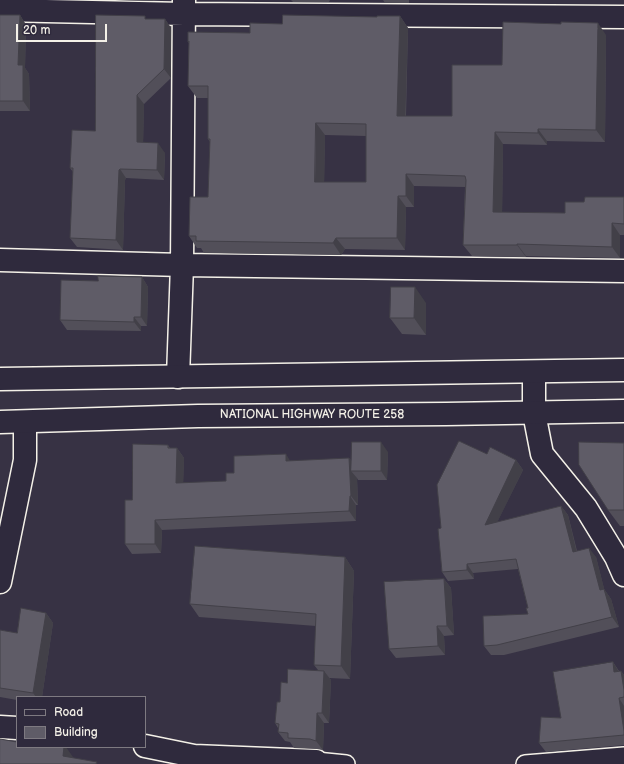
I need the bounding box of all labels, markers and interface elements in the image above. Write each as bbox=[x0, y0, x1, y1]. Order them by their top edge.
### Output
scale bar bbox=[18, 16, 109, 42]
text: 20 m bbox=[23, 23, 50, 38]
street label: NATIONAL HIGHWAY ROUTE 258 bbox=[220, 408, 404, 422]
legend bbox=[16, 696, 146, 748]
text: Road bbox=[54, 705, 83, 720]
text: Building bbox=[54, 725, 98, 740]

